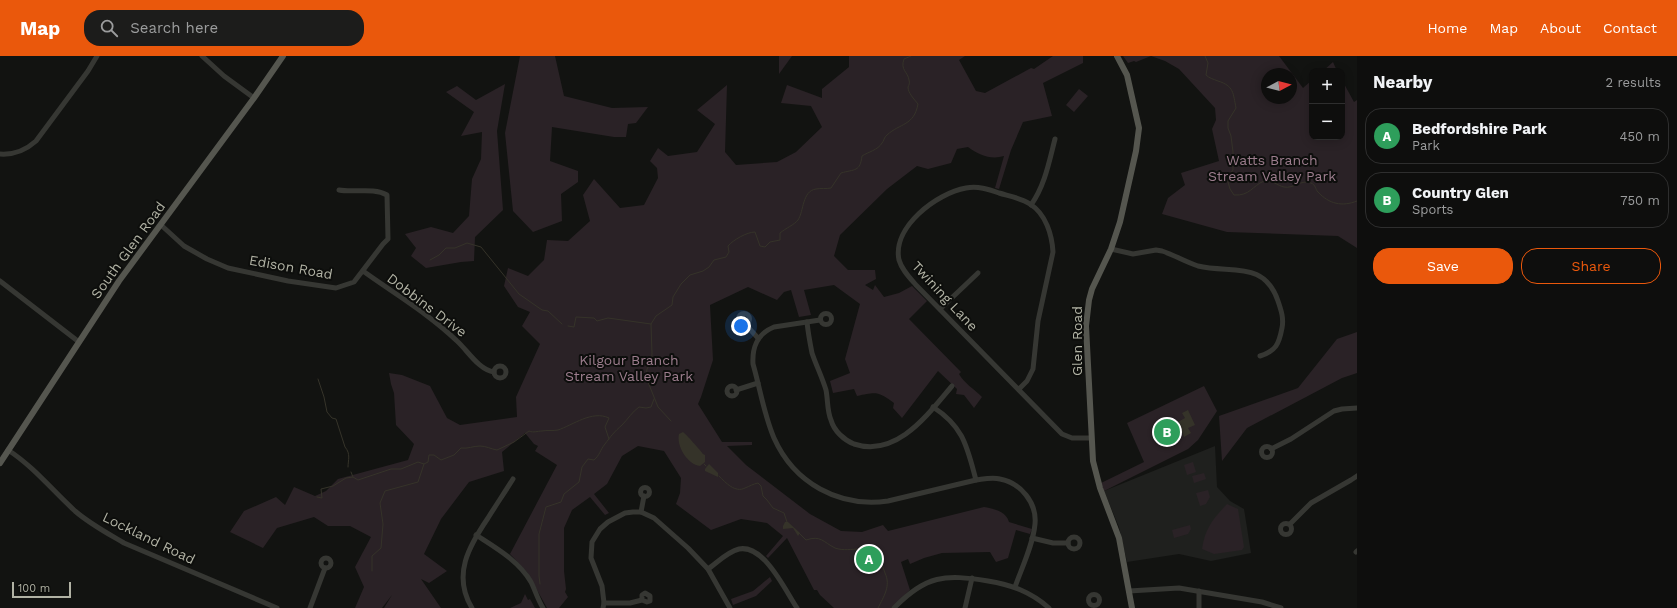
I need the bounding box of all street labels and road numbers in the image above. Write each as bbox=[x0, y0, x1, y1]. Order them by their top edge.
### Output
street label: South Glen Road bbox=[88, 199, 168, 301]
street label: Edison Road bbox=[248, 252, 334, 282]
street label: Twining Lane bbox=[909, 258, 981, 334]
street label: Dobbins Drive bbox=[384, 270, 470, 340]
street label: Glen Road bbox=[1069, 306, 1085, 376]
street label: Lockland Road bbox=[100, 509, 198, 567]

